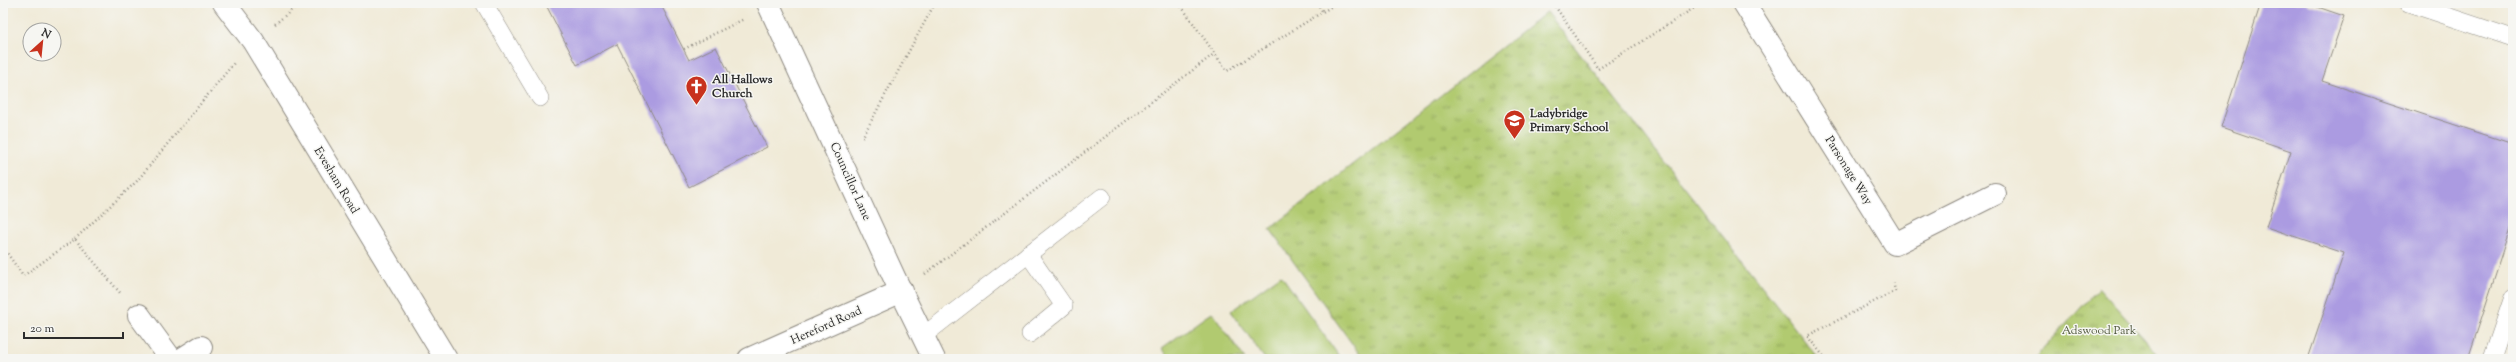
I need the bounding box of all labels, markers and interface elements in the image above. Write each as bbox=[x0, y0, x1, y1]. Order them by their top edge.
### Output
north arrow bbox=[22, 22, 62, 62]
text: N bbox=[38, 24, 54, 43]
place label: All Hallows Church bbox=[711, 71, 773, 103]
church icon: All Hallows Church bbox=[684, 73, 710, 106]
place label: Ladybridge Primary School bbox=[1529, 105, 1609, 137]
school or university icon: Ladybridge Primary School bbox=[1502, 107, 1528, 140]
street label: Parsonage Way bbox=[1820, 133, 1876, 208]
street label: Councillor Lane bbox=[825, 139, 876, 224]
street label: Evesham Road bbox=[309, 144, 363, 218]
street label: Hereford Road bbox=[788, 302, 865, 350]
scale bar bbox=[24, 314, 123, 340]
text: 20 m bbox=[30, 320, 55, 338]
park label: Adswood Park bbox=[2062, 322, 2137, 340]

